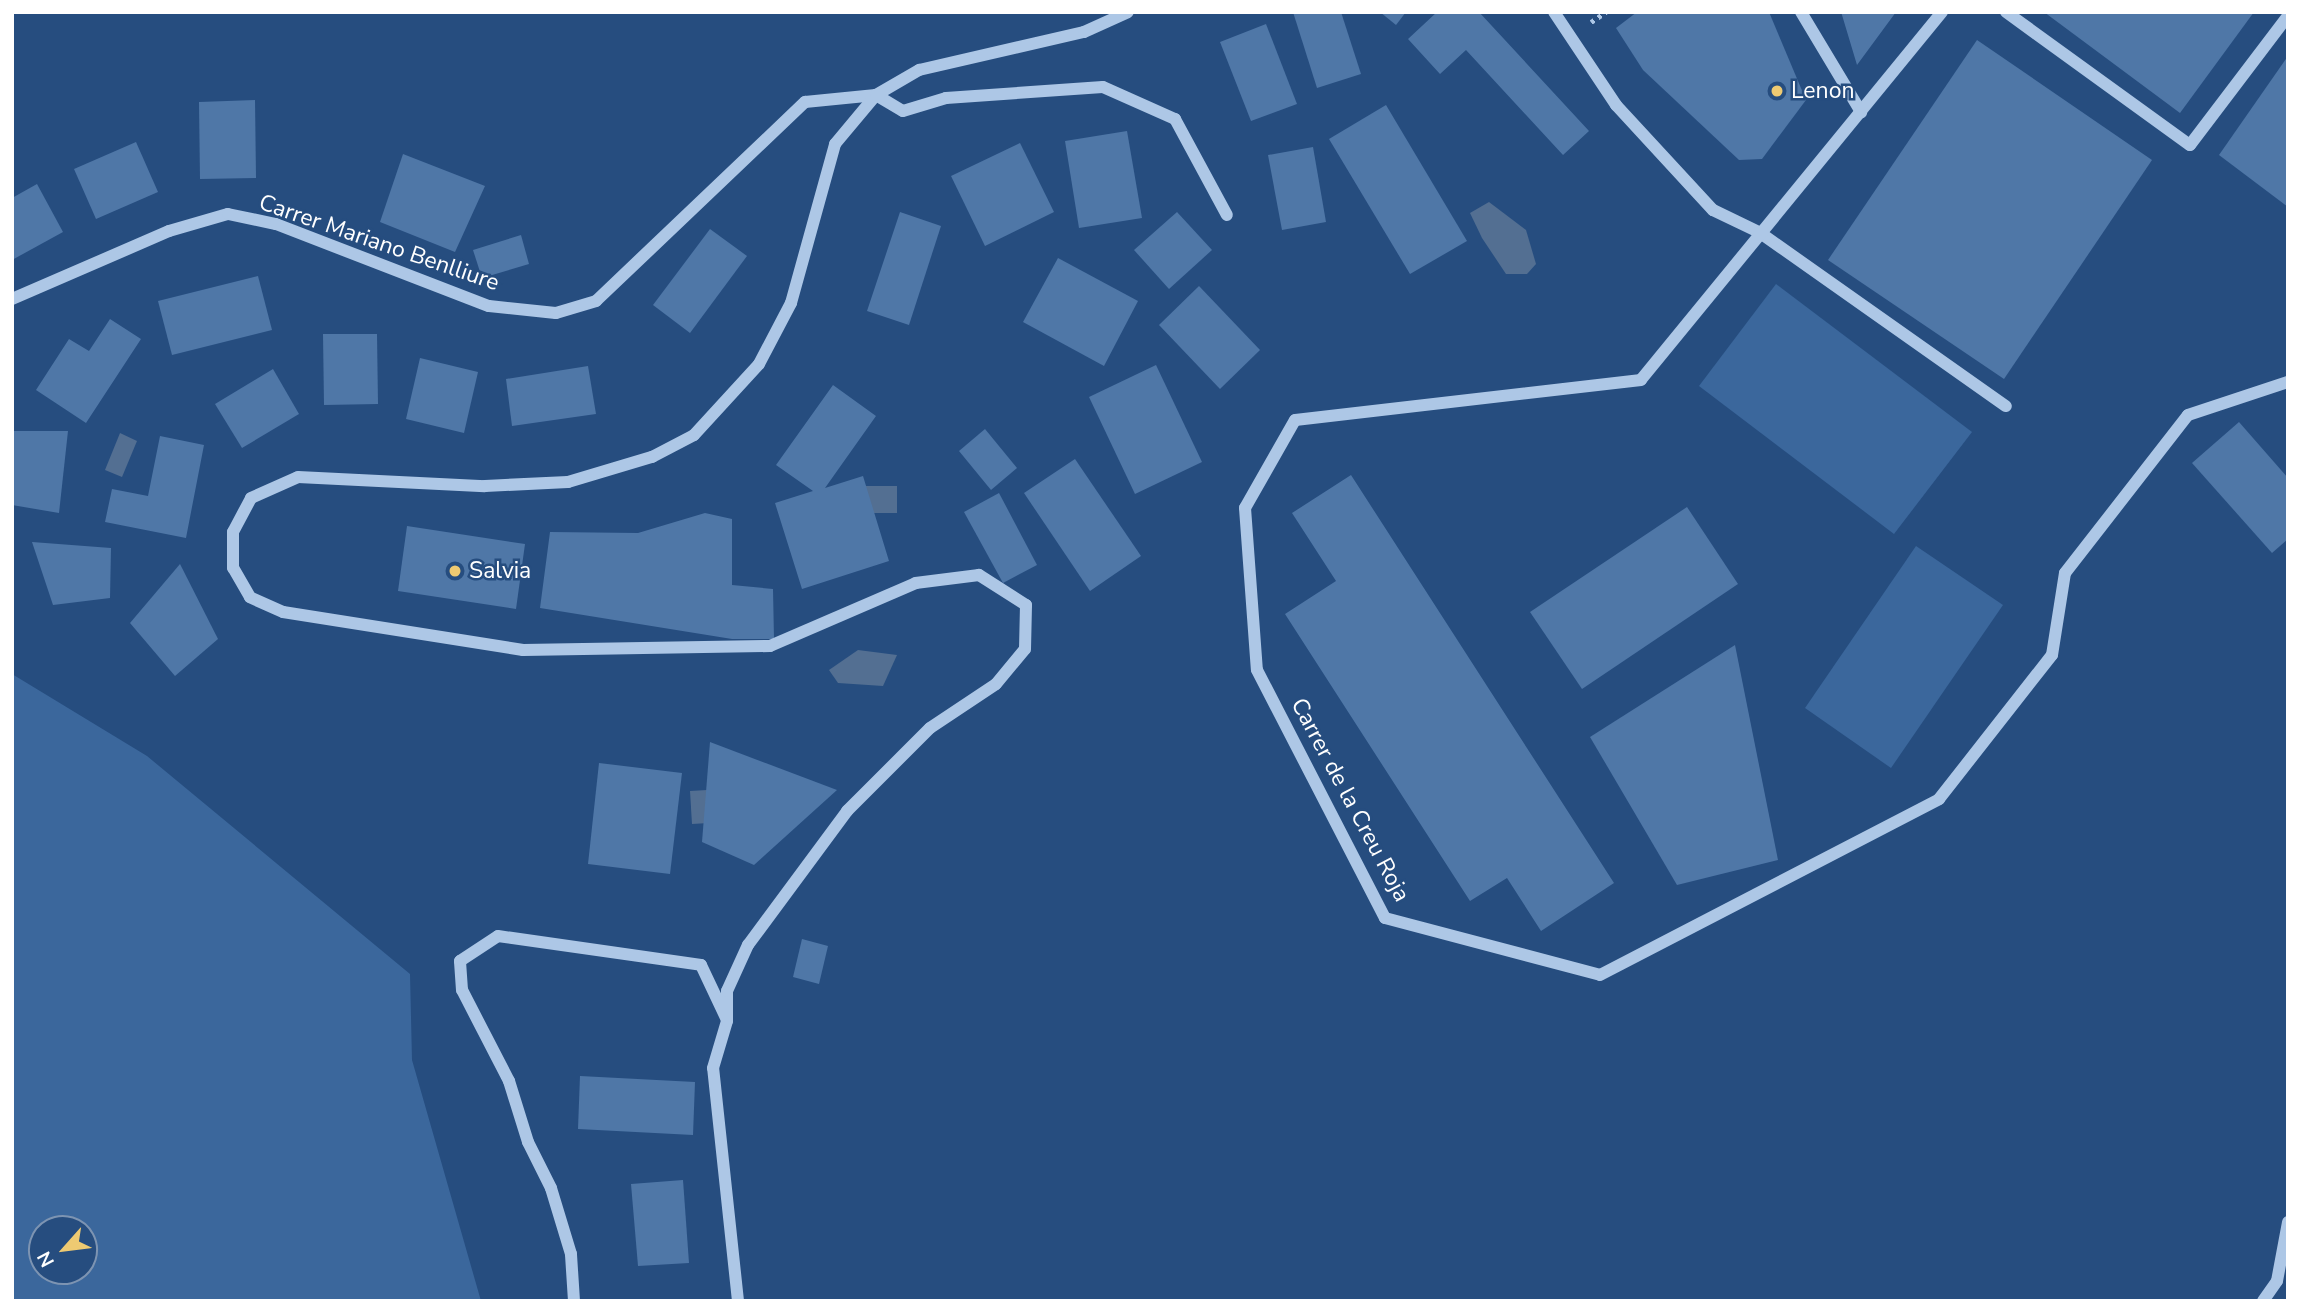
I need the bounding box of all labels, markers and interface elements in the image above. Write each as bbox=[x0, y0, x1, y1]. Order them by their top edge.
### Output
place label: Lenon bbox=[1791, 77, 1855, 105]
marker: Lenon bbox=[1769, 83, 1785, 99]
street label: Carrer Mariano Benlliure bbox=[255, 189, 503, 297]
place label: Salvia bbox=[469, 557, 531, 585]
marker: Salvia bbox=[447, 563, 463, 579]
street label: Carrer de la Creu Roja bbox=[1285, 693, 1415, 907]
north arrow bbox=[28, 1215, 98, 1285]
text: N bbox=[31, 1247, 61, 1271]

